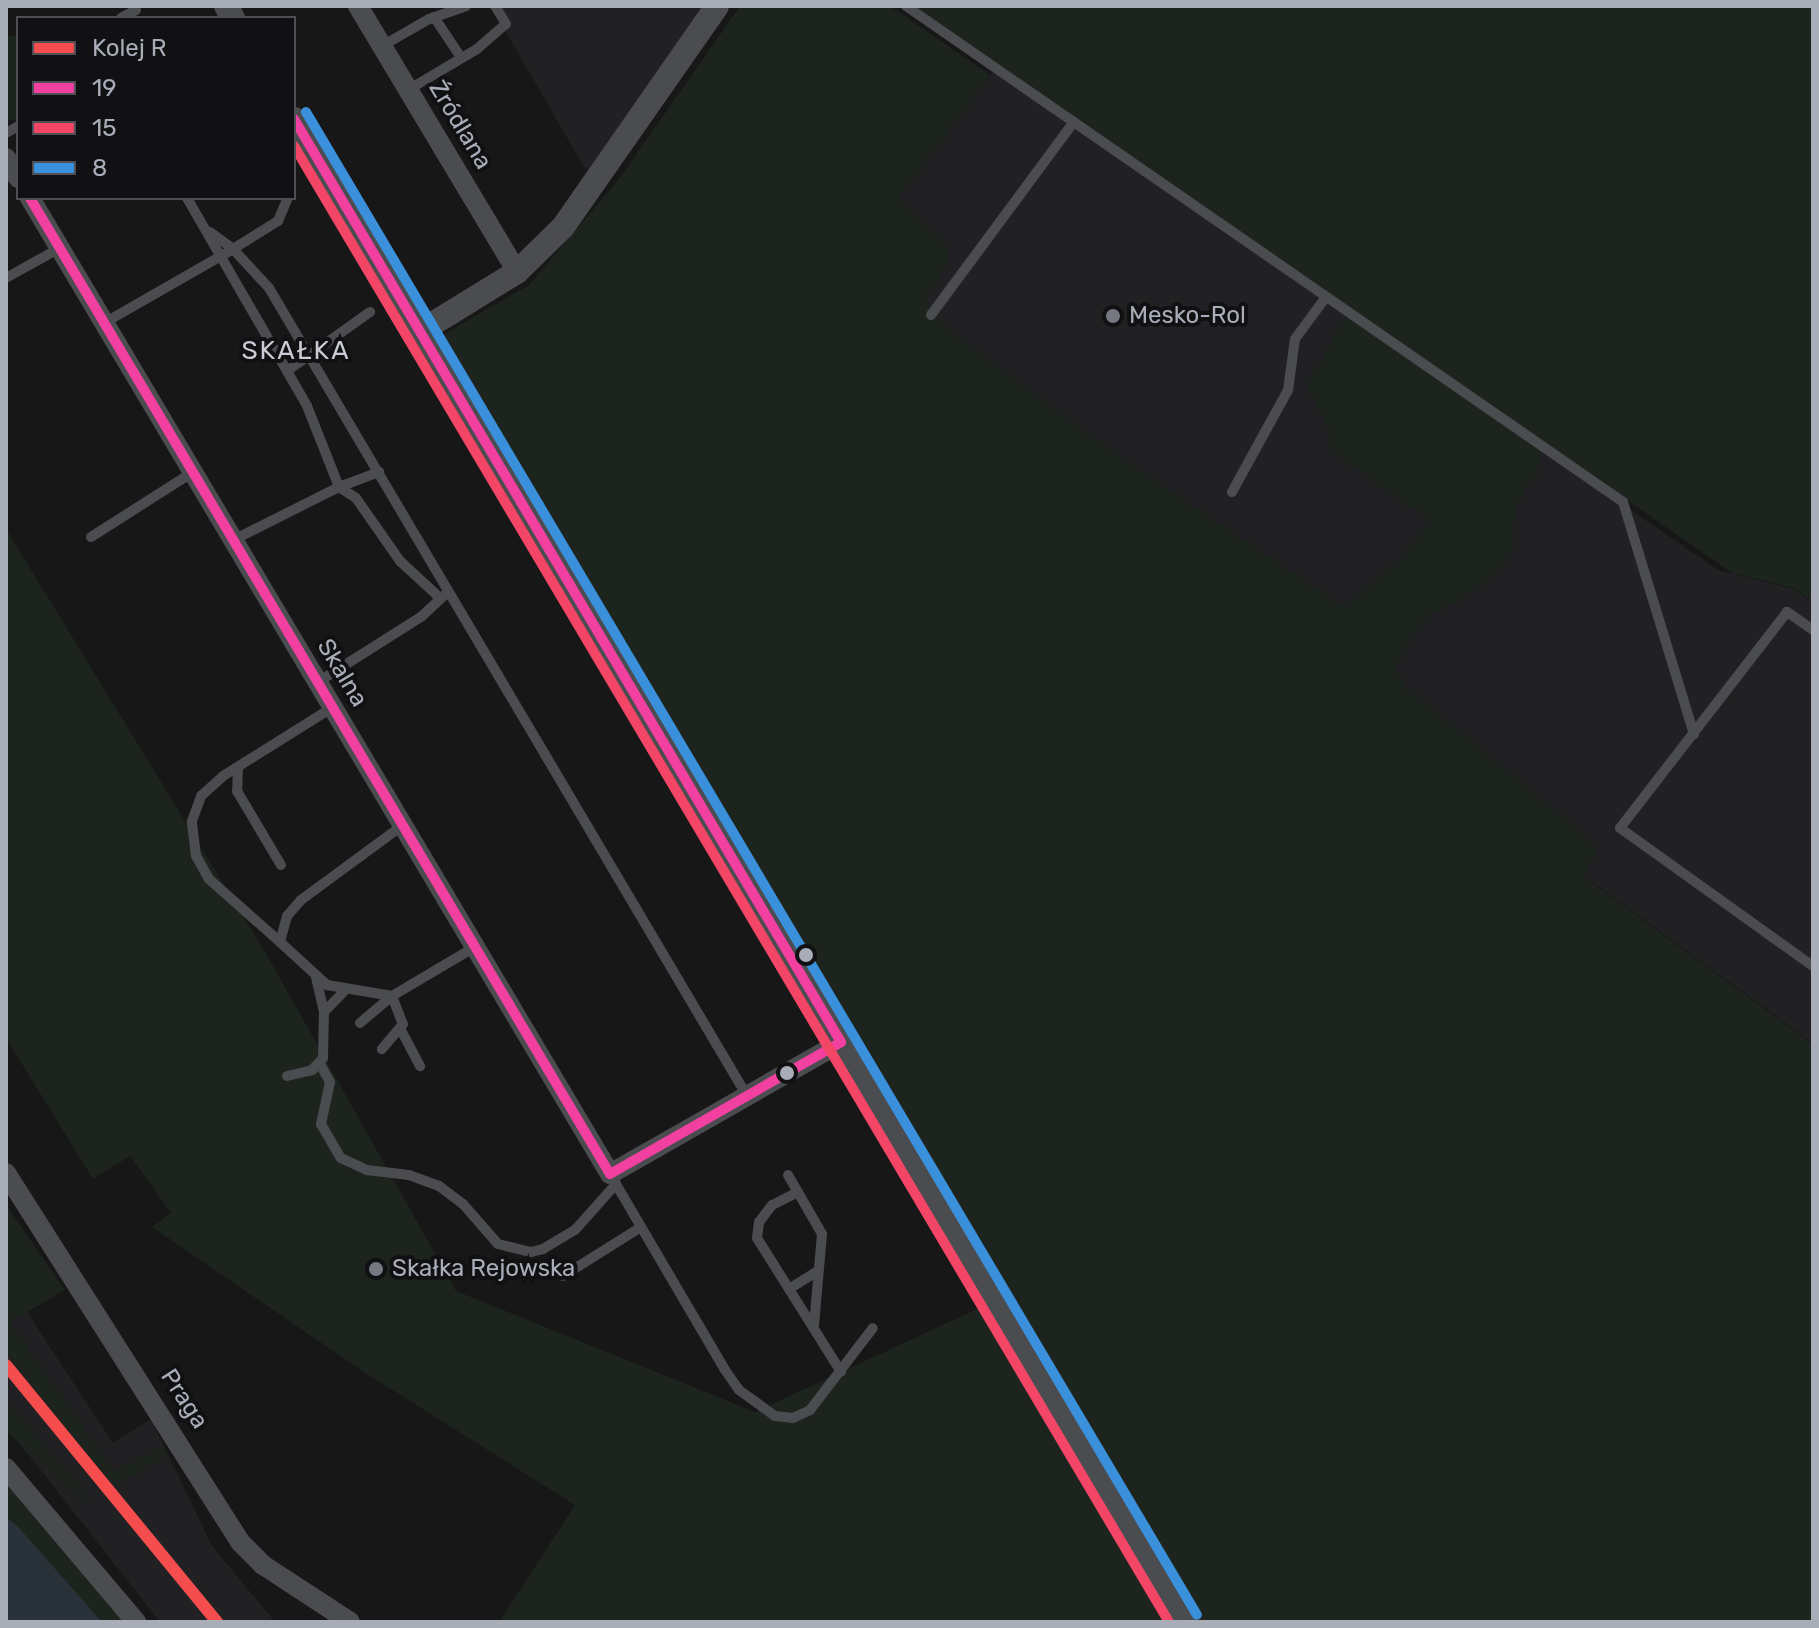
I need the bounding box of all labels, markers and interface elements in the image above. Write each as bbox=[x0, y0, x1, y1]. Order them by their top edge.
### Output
legend bbox=[16, 16, 296, 200]
text: Kolej R bbox=[92, 34, 166, 62]
text: 19 bbox=[92, 74, 117, 102]
street label: Źródlana bbox=[422, 76, 498, 174]
text: 15 bbox=[92, 114, 117, 142]
text: 8 bbox=[92, 154, 107, 182]
place label: Mesko-Rol bbox=[1129, 302, 1246, 330]
marker: Mesko-Rol bbox=[1104, 307, 1122, 325]
district label: SKAŁKA bbox=[241, 335, 351, 367]
street label: Skalna bbox=[311, 634, 373, 712]
unlabelled marker bbox=[798, 947, 814, 963]
unlabelled marker bbox=[779, 1065, 795, 1081]
place label: Skałka Rejowska bbox=[392, 1255, 575, 1283]
marker: Skałka Rejowska bbox=[367, 1260, 385, 1278]
street label: Praga bbox=[154, 1364, 214, 1434]

